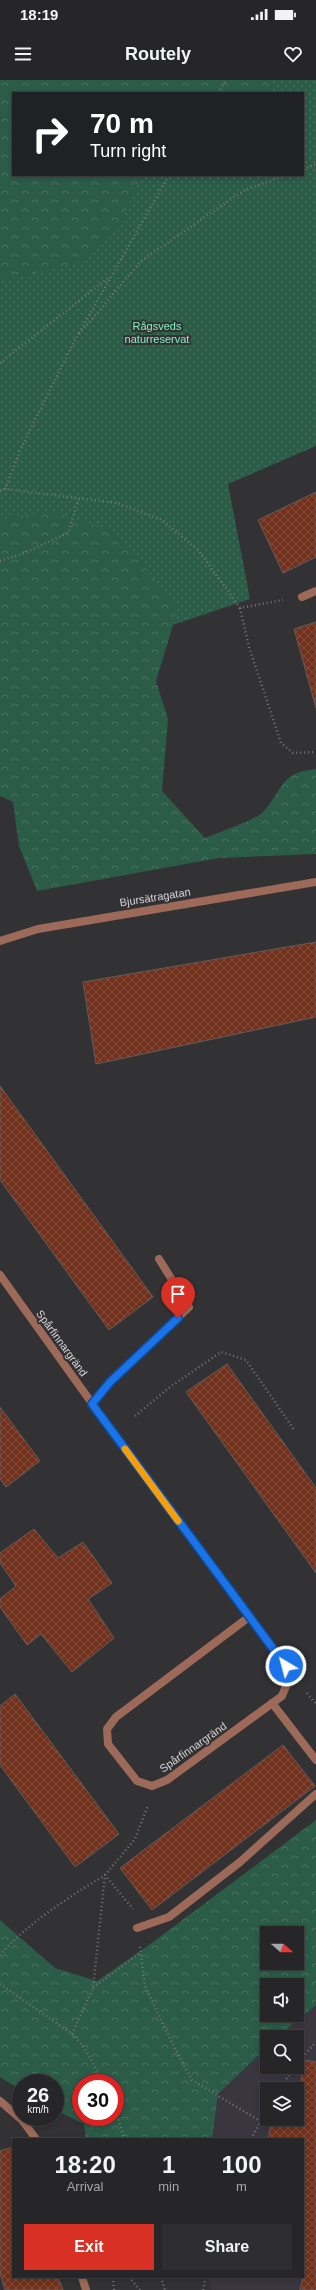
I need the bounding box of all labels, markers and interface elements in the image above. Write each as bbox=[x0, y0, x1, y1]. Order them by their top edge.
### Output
text: 18:19 bbox=[20, 6, 58, 23]
icon: menu bbox=[12, 43, 34, 65]
icon: heart bbox=[282, 43, 304, 65]
text: Routely bbox=[125, 44, 191, 64]
icon: right bbox=[24, 108, 76, 160]
text: 70 m bbox=[90, 108, 154, 139]
text: Turn right bbox=[90, 141, 166, 161]
park label: Rågsveds naturreservat bbox=[125, 320, 189, 345]
street label: Bjursätragatan bbox=[119, 885, 191, 909]
pin bbox=[161, 1277, 195, 1318]
icon: arrive bbox=[167, 1283, 189, 1305]
street label: Spårfinnargränd bbox=[34, 1308, 90, 1378]
position arrow bbox=[265, 1645, 307, 1687]
street label: Spårfinnargränd bbox=[157, 1719, 229, 1775]
north arrow bbox=[260, 1926, 304, 1970]
map controls bbox=[260, 1926, 304, 2126]
button: sound bbox=[260, 1978, 304, 2022]
button: search bbox=[260, 2030, 304, 2074]
speed limit sign: 30 bbox=[72, 2074, 124, 2126]
button: layers bbox=[260, 2082, 304, 2126]
text: 26 bbox=[27, 2084, 49, 2106]
text: km/h bbox=[27, 2104, 49, 2115]
text: 18:20 bbox=[54, 2151, 116, 2178]
text: 1 bbox=[162, 2151, 175, 2178]
text: 100 bbox=[222, 2151, 262, 2178]
text: Arrival bbox=[67, 2179, 104, 2194]
text: min bbox=[158, 2179, 179, 2194]
text: m bbox=[236, 2179, 247, 2194]
button: Exit bbox=[24, 2224, 154, 2270]
button: Share bbox=[162, 2224, 292, 2270]

